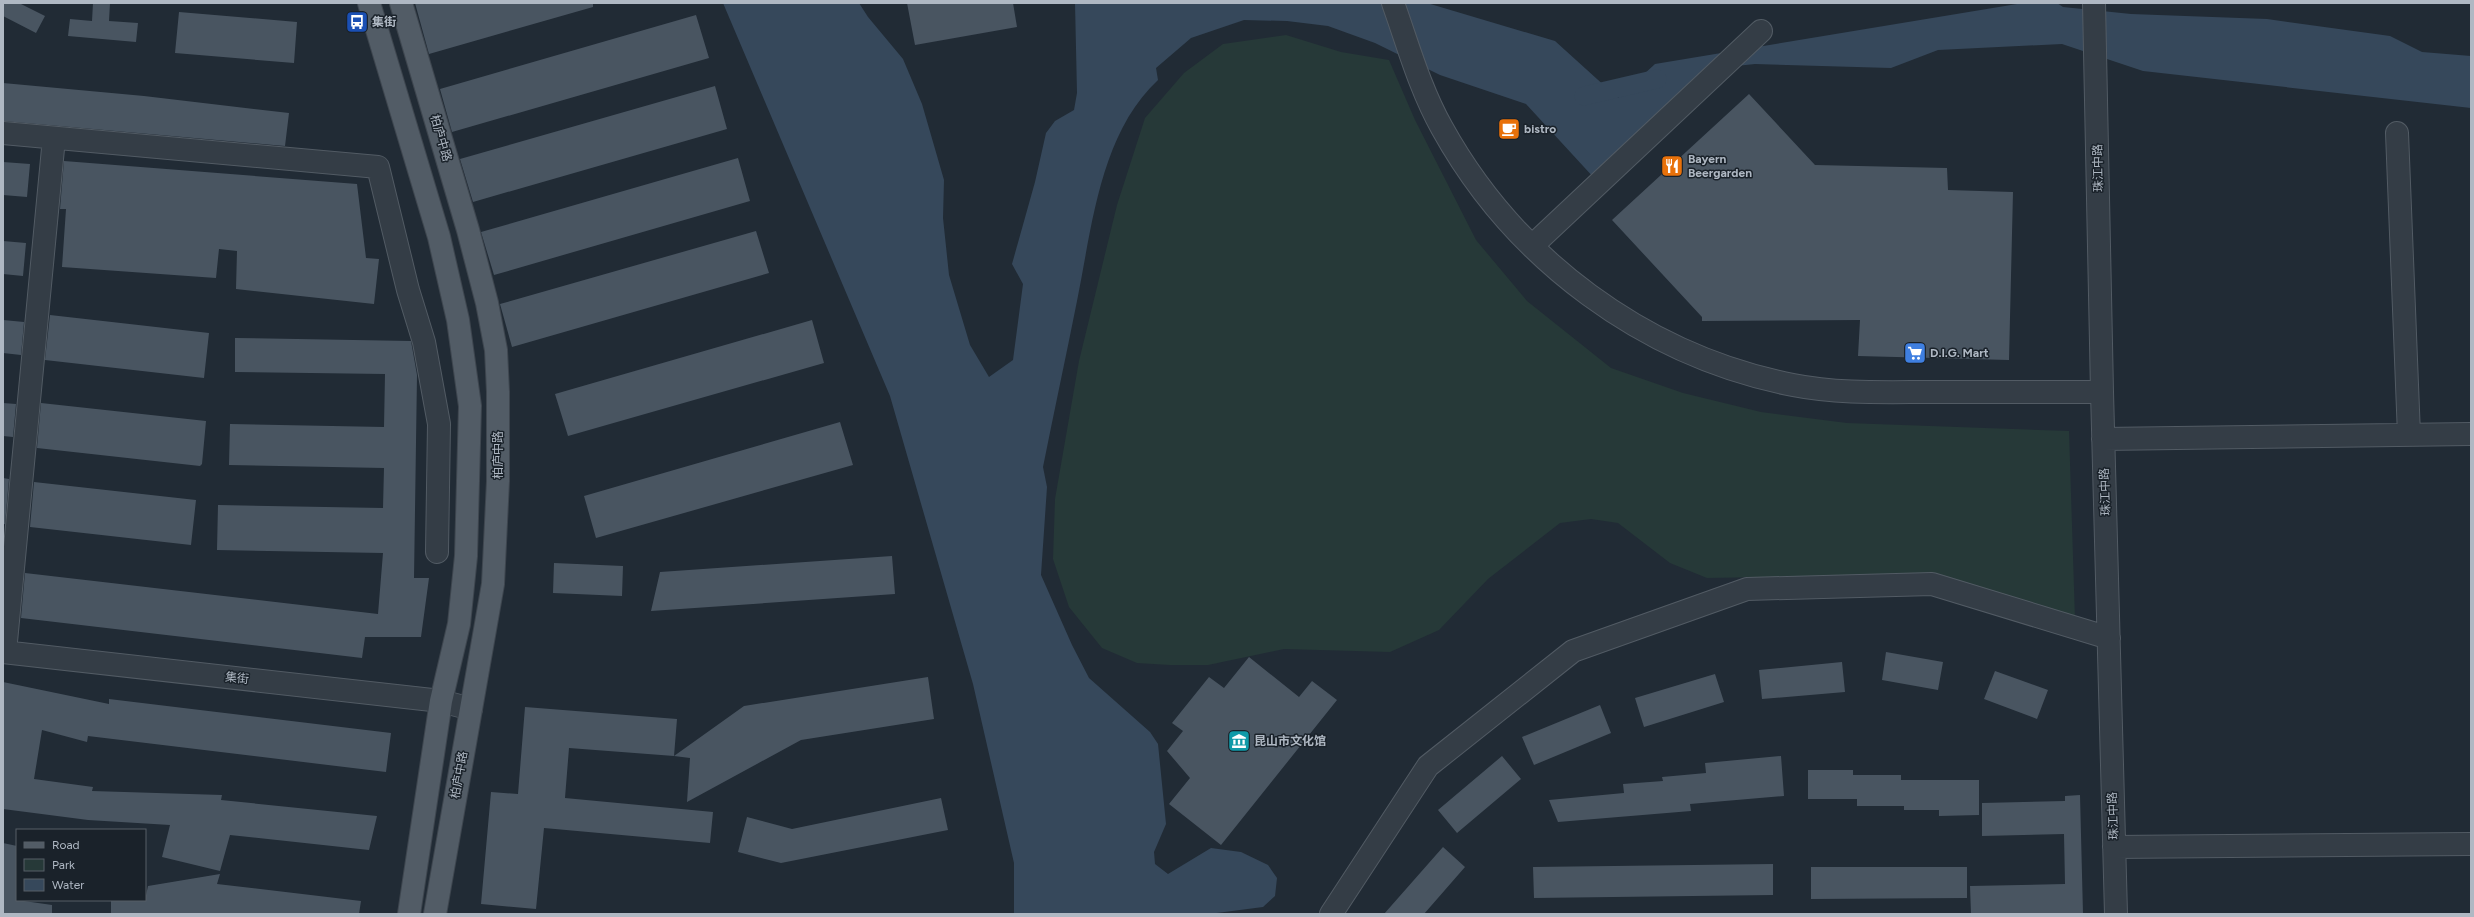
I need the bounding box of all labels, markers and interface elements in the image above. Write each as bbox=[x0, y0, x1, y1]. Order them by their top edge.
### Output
bus stop icon: 集街 bbox=[344, 9, 370, 35]
place label: 集街 bbox=[372, 15, 396, 29]
street label: 柏庐中路 bbox=[428, 113, 454, 163]
cafe icon: bistro bbox=[1496, 116, 1522, 142]
place label: bistro bbox=[1524, 122, 1556, 136]
street label: 珠江中路 bbox=[2091, 144, 2105, 192]
place label: Bayern Beergarden bbox=[1688, 152, 1752, 180]
restaurant icon: Bayern Beergarden bbox=[1659, 153, 1685, 179]
supermarket icon: D.I.G. Mart bbox=[1902, 340, 1928, 366]
place label: D.I.G. Mart bbox=[1930, 346, 1989, 360]
street label: 柏庐中路 bbox=[491, 431, 505, 479]
street label: 珠江中路 bbox=[2097, 468, 2113, 516]
street label: 集街 bbox=[224, 670, 250, 686]
museum icon: 昆山市文化馆 bbox=[1226, 728, 1252, 754]
place label: 昆山市文化馆 bbox=[1254, 734, 1326, 748]
street label: 柏庐中路 bbox=[448, 750, 470, 800]
street label: 珠江中路 bbox=[2105, 792, 2121, 840]
legend bbox=[16, 829, 146, 901]
text: Road bbox=[52, 838, 80, 852]
text: Park bbox=[52, 858, 75, 872]
text: Water bbox=[52, 878, 84, 892]

